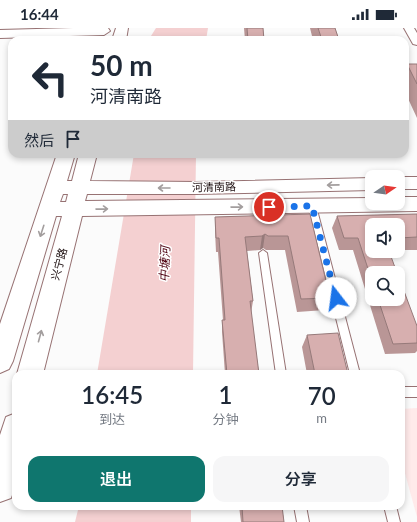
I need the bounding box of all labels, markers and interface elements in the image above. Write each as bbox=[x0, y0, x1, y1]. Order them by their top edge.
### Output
text: 16:44 bbox=[20, 5, 59, 23]
text: 50 m bbox=[90, 48, 153, 82]
icon: left bbox=[24, 52, 76, 104]
text: 河清南路 bbox=[90, 85, 162, 107]
icon: arrive bbox=[62, 128, 84, 150]
text: 然后 bbox=[24, 131, 54, 149]
north arrow bbox=[365, 170, 405, 210]
map controls bbox=[365, 170, 405, 306]
street label: 河清南路 bbox=[192, 180, 236, 193]
one-way arrow bbox=[327, 181, 340, 189]
one-way arrow bbox=[158, 184, 171, 192]
pin bbox=[252, 190, 286, 224]
icon: arrive bbox=[258, 196, 280, 218]
one-way arrow bbox=[230, 203, 243, 211]
one-way arrow bbox=[95, 205, 108, 213]
button: sound bbox=[365, 218, 405, 258]
one-way arrow bbox=[38, 225, 45, 238]
water label: 中塘河 bbox=[156, 244, 173, 282]
street label: 兴宁路 bbox=[48, 246, 69, 281]
button: search bbox=[365, 266, 405, 306]
position arrow bbox=[315, 277, 357, 319]
one-way arrow bbox=[37, 330, 44, 343]
text: 16:45 bbox=[81, 380, 143, 409]
text: 1 bbox=[218, 380, 232, 409]
text: 70 bbox=[308, 381, 336, 410]
text: m bbox=[316, 410, 327, 426]
text: 到达 bbox=[99, 411, 125, 427]
text: 分钟 bbox=[212, 411, 238, 427]
button: 退出 bbox=[28, 456, 205, 502]
button: 分享 bbox=[213, 456, 389, 502]

